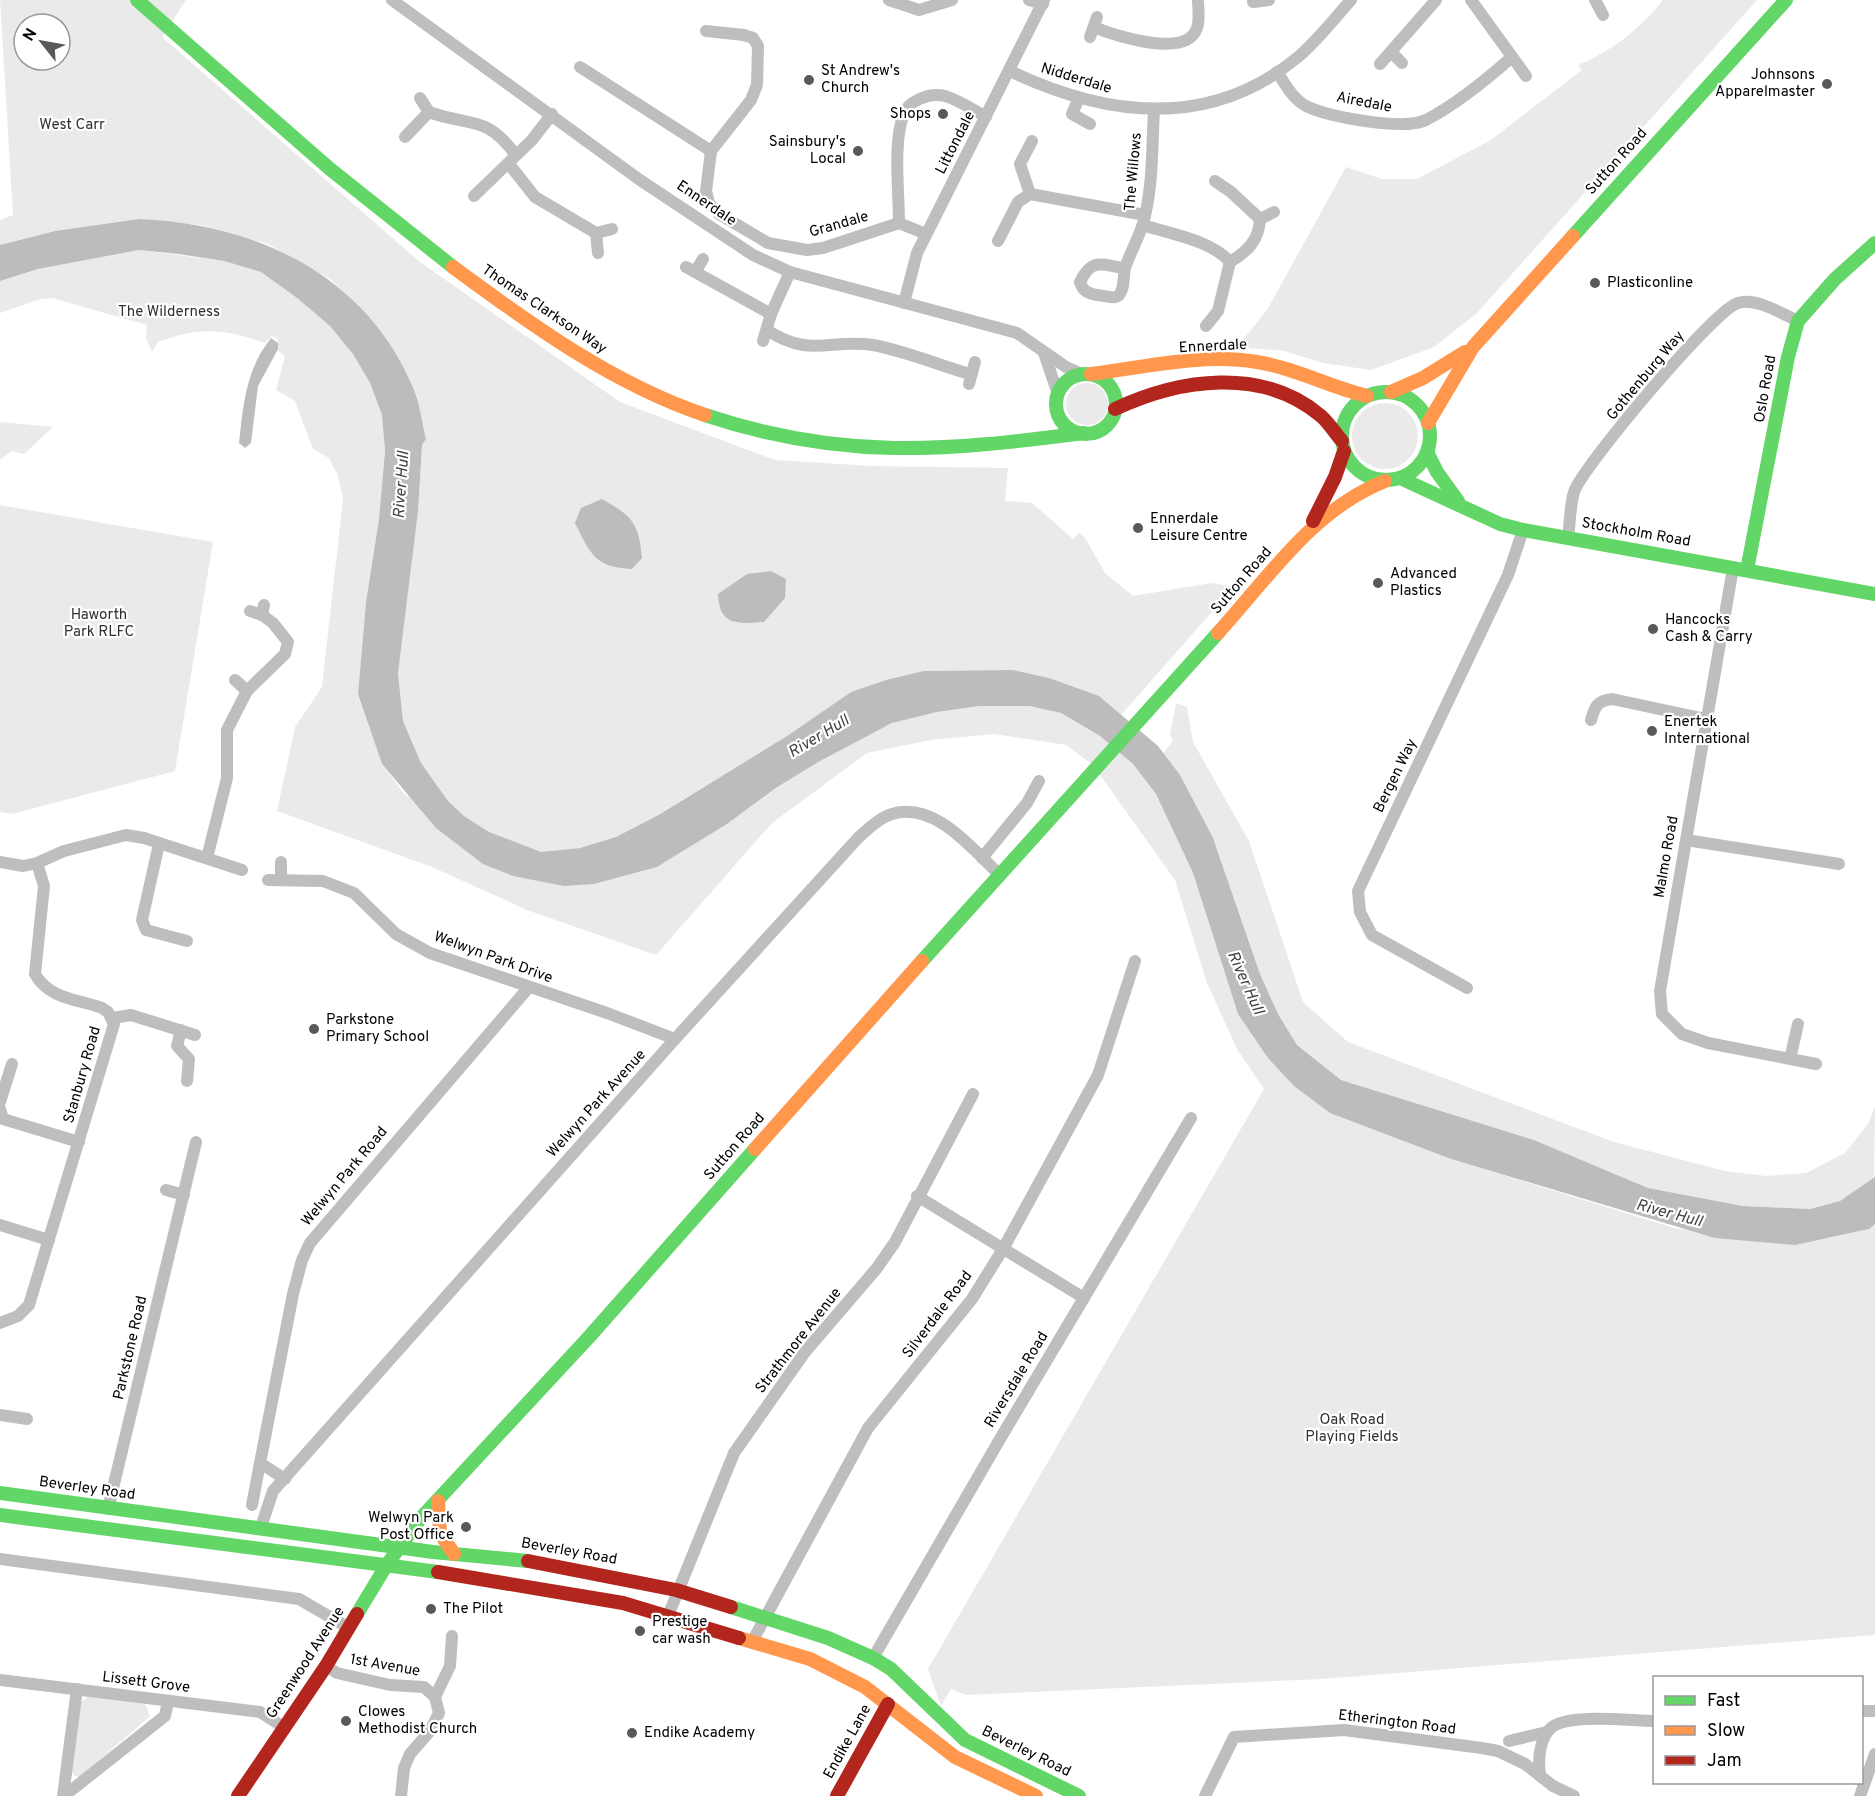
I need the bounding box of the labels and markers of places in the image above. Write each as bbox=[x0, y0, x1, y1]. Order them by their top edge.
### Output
place label: St Andrew's Church bbox=[821, 62, 900, 98]
place label: Johnsons Apparelmaster bbox=[1715, 66, 1815, 102]
marker: St Andrew's Church bbox=[802, 73, 816, 87]
marker: Johnsons Apparelmaster bbox=[1820, 77, 1834, 91]
place label: Shops bbox=[890, 105, 931, 124]
marker: Shops bbox=[936, 107, 950, 121]
place label: Sainsbury's Local bbox=[769, 133, 846, 169]
marker: Sainsbury's Local bbox=[851, 144, 865, 158]
place label: Plasticonline bbox=[1607, 274, 1693, 293]
marker: Plasticonline bbox=[1588, 276, 1602, 290]
place label: Ennerdale Leisure Centre bbox=[1150, 510, 1248, 546]
marker: Ennerdale Leisure Centre bbox=[1131, 521, 1145, 535]
place label: Advanced Plastics bbox=[1390, 565, 1457, 601]
marker: Advanced Plastics bbox=[1371, 576, 1385, 590]
place label: Hancocks Cash & Carry bbox=[1665, 611, 1753, 647]
marker: Hancocks Cash & Carry bbox=[1646, 622, 1660, 636]
place label: Enertek International bbox=[1664, 713, 1750, 749]
marker: Enertek International bbox=[1645, 724, 1659, 738]
place label: Parkstone Primary School bbox=[326, 1011, 429, 1047]
marker: Parkstone Primary School bbox=[307, 1022, 321, 1036]
place label: Welwyn Park Post Office bbox=[368, 1509, 454, 1545]
marker: Welwyn Park Post Office bbox=[459, 1520, 473, 1534]
place label: The Pilot bbox=[443, 1600, 503, 1619]
marker: The Pilot bbox=[424, 1602, 438, 1616]
place label: Prestige car wash bbox=[652, 1613, 711, 1649]
marker: Prestige car wash bbox=[633, 1624, 647, 1638]
place label: Clowes Methodist Church bbox=[358, 1703, 477, 1739]
marker: Clowes Methodist Church bbox=[339, 1714, 353, 1728]
place label: Endike Academy bbox=[644, 1724, 755, 1743]
marker: Endike Academy bbox=[625, 1726, 639, 1740]

